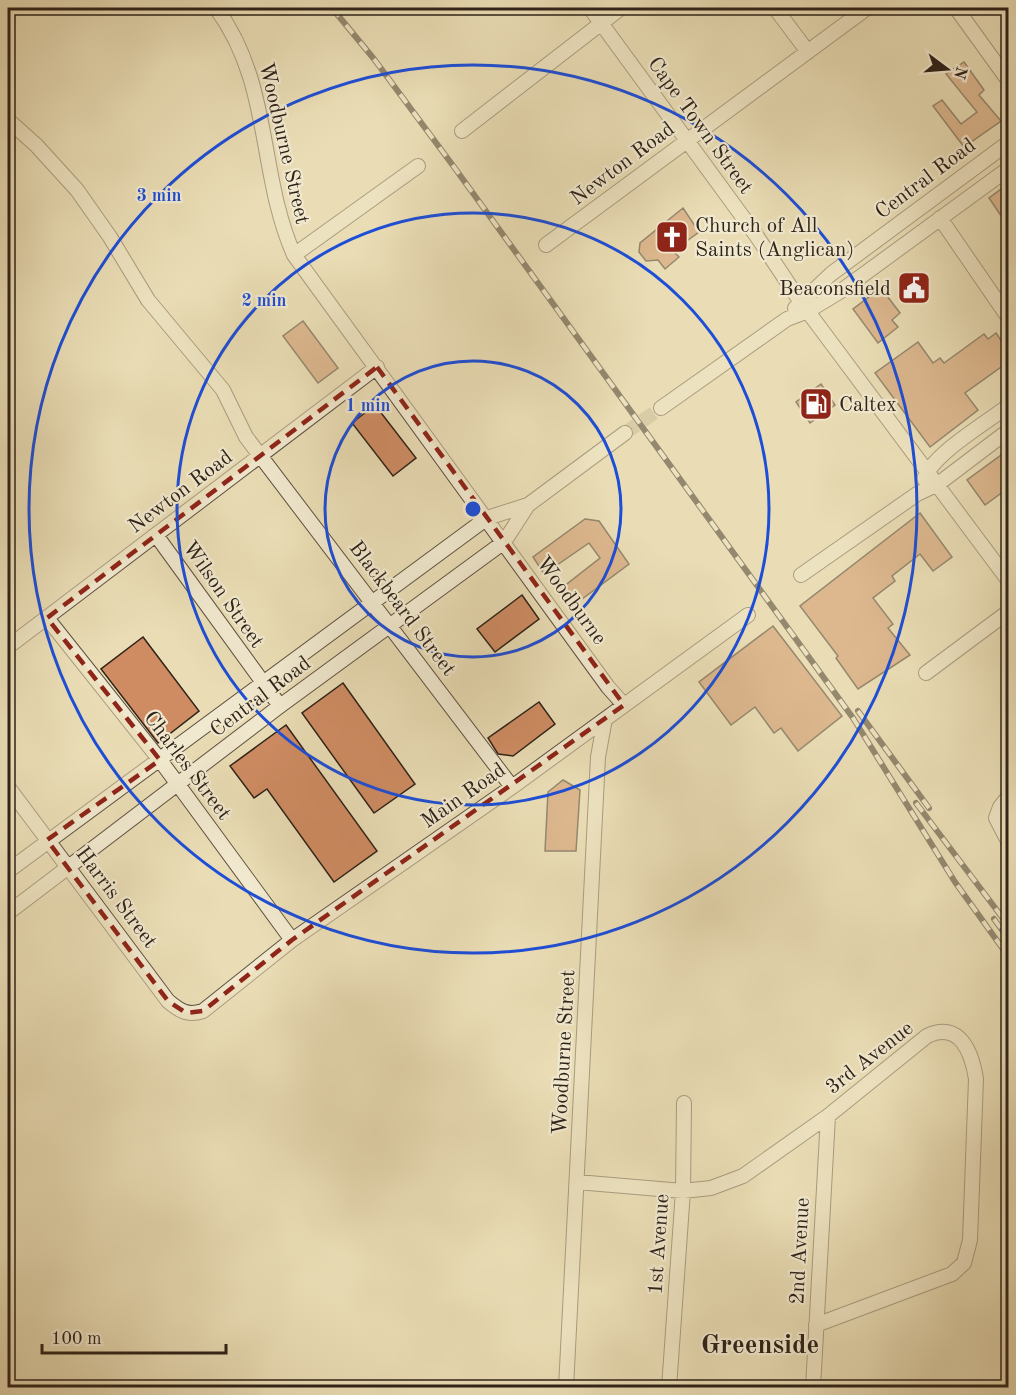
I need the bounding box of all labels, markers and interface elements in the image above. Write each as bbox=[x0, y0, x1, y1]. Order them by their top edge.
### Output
north arrow bbox=[917, 39, 977, 99]
street label: Cape Town Street bbox=[643, 53, 756, 198]
street label: Woodburne Street bbox=[255, 60, 312, 226]
text: N bbox=[950, 64, 969, 81]
street label: Newton Road bbox=[567, 119, 679, 210]
street label: Central Road bbox=[872, 135, 980, 224]
text: 3 min bbox=[136, 187, 182, 205]
place label: Church of All Saints (Anglican) bbox=[695, 216, 854, 261]
church icon: Church of All Saints (Anglican) bbox=[654, 219, 690, 255]
public building icon: Beaconsfield bbox=[896, 270, 932, 306]
place label: Beaconsfield bbox=[779, 279, 891, 300]
text: 2 min bbox=[241, 292, 287, 310]
fuel station icon: Caltex bbox=[798, 386, 834, 422]
place label: Caltex bbox=[839, 395, 897, 416]
text: 1 min bbox=[345, 397, 391, 415]
street label: Newton Road bbox=[125, 447, 237, 538]
centre of rings bbox=[463, 499, 483, 519]
street label: Wilson Street bbox=[178, 538, 267, 652]
street label: Blackbeard Street bbox=[345, 538, 459, 680]
street label: Woodburne bbox=[532, 553, 610, 649]
street label: Central Road bbox=[207, 653, 315, 742]
street label: Charles Street bbox=[139, 707, 234, 824]
street label: Main Road bbox=[418, 760, 510, 833]
street label: Harris Street bbox=[71, 843, 160, 952]
street label: Woodburne Street bbox=[550, 969, 579, 1135]
street label: 3rd Avenue bbox=[822, 1018, 917, 1099]
street label: 1st Avenue bbox=[645, 1193, 674, 1295]
street label: 2nd Avenue bbox=[787, 1197, 814, 1305]
scale bar bbox=[42, 1317, 226, 1355]
text: 100 m bbox=[51, 1330, 102, 1348]
district label: Greenside bbox=[701, 1332, 819, 1359]

